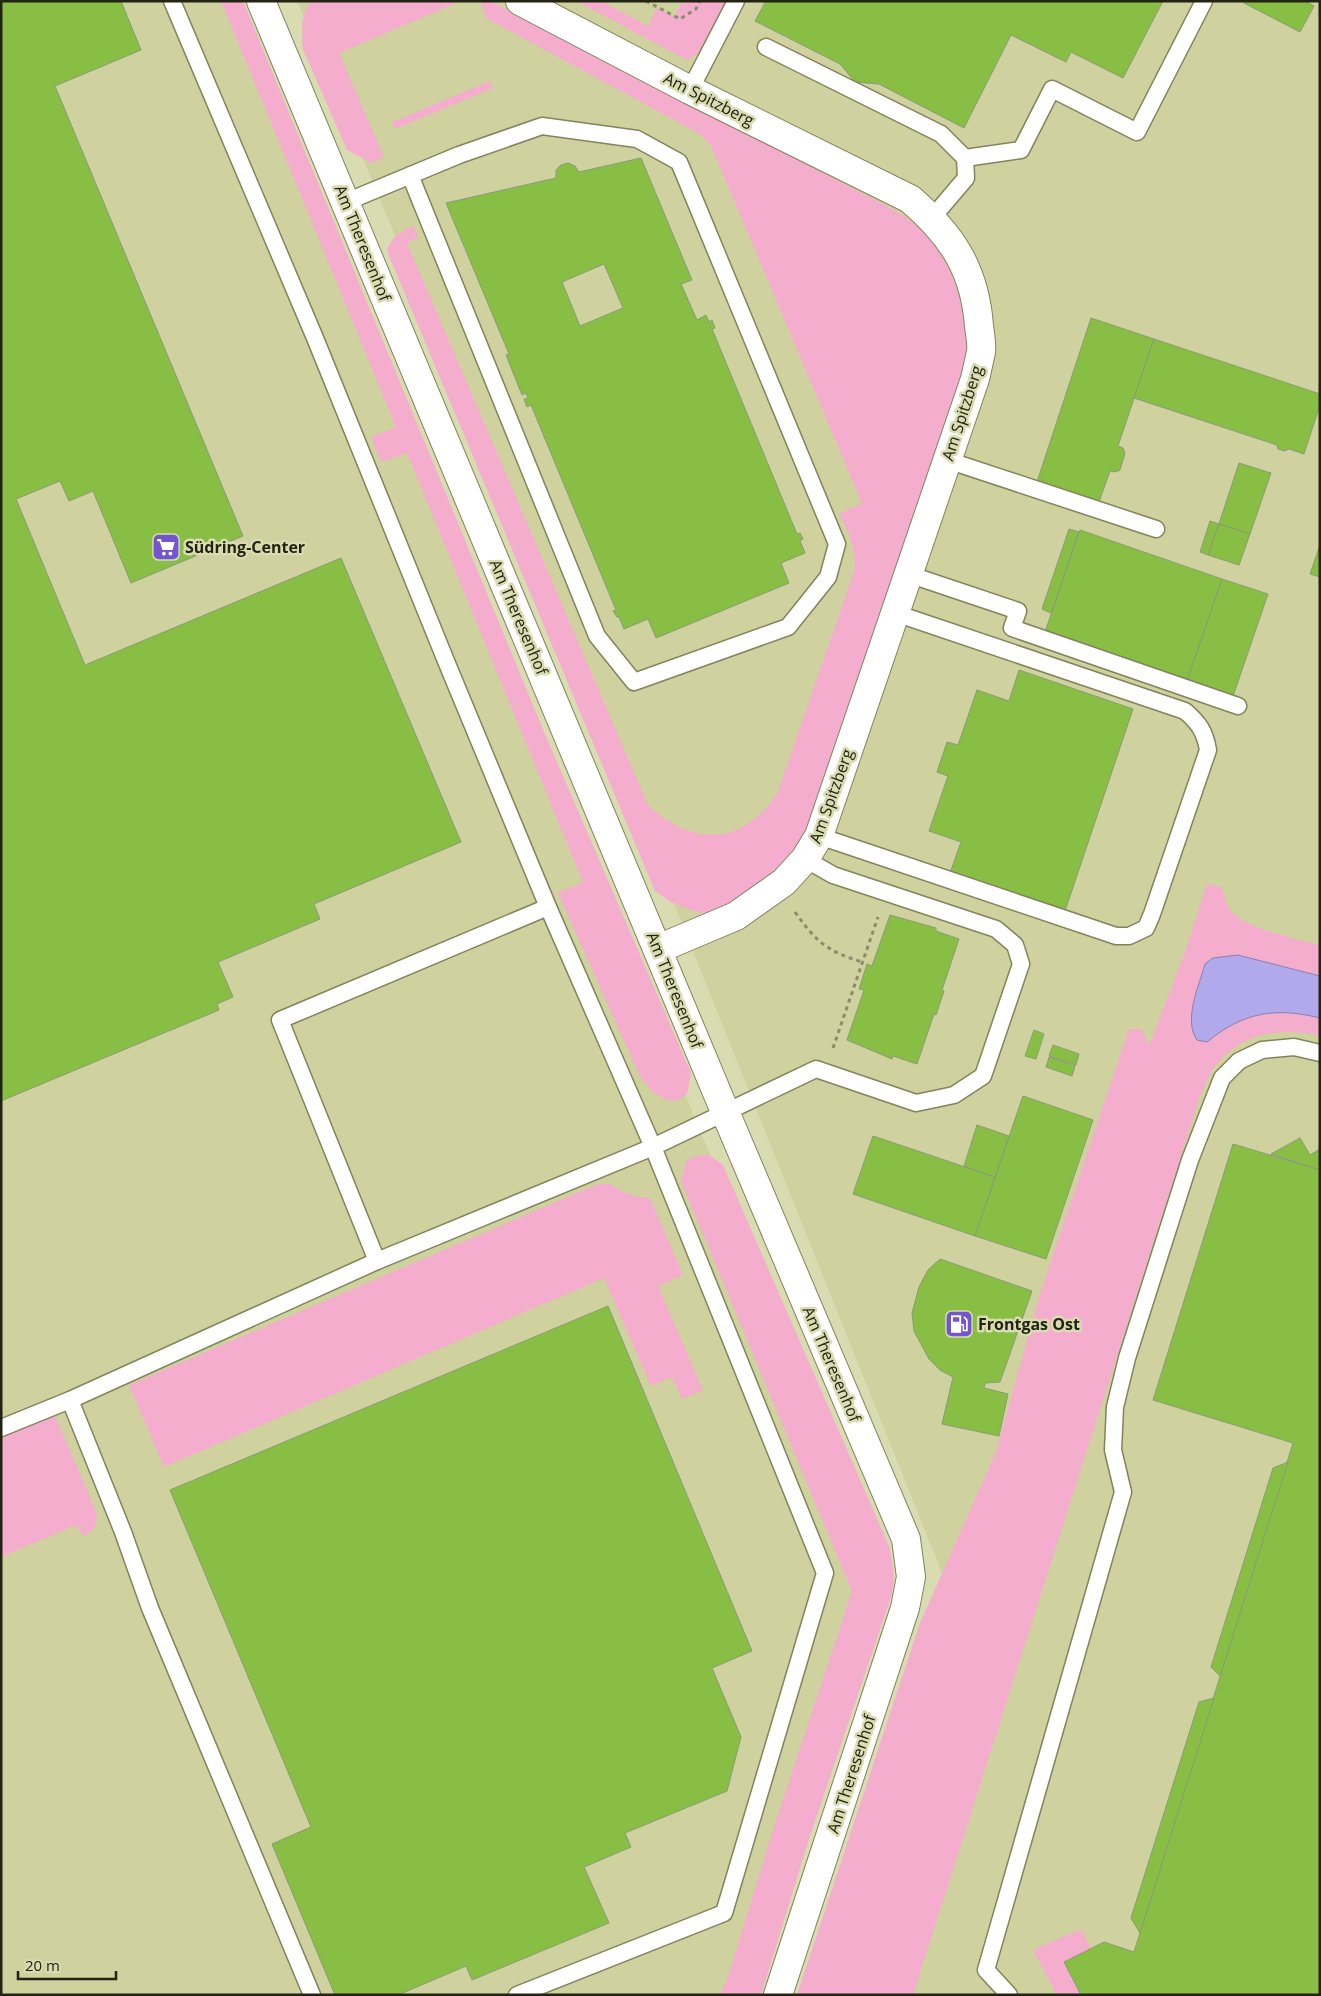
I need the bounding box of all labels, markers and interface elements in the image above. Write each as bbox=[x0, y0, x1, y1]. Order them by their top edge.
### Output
street label: Am Spitzberg bbox=[660, 67, 758, 131]
street label: Am Theresenhof bbox=[330, 182, 397, 306]
street label: Am Spitzberg bbox=[936, 362, 988, 463]
supermarket icon: Südring-Center bbox=[151, 532, 181, 562]
place label: Südring-Center bbox=[185, 536, 305, 558]
street label: Am Theresenhof bbox=[485, 556, 554, 680]
street label: Am Spitzberg bbox=[804, 745, 858, 846]
street label: Am Theresenhof bbox=[642, 929, 709, 1053]
street label: Am Theresenhof bbox=[798, 1303, 867, 1427]
fuel station icon: Frontgas Ost bbox=[944, 1309, 974, 1339]
place label: Frontgas Ost bbox=[978, 1313, 1080, 1335]
street label: Am Theresenhof bbox=[821, 1710, 881, 1836]
scale bar bbox=[18, 1948, 115, 1980]
text: 20 m bbox=[25, 1955, 60, 1975]

